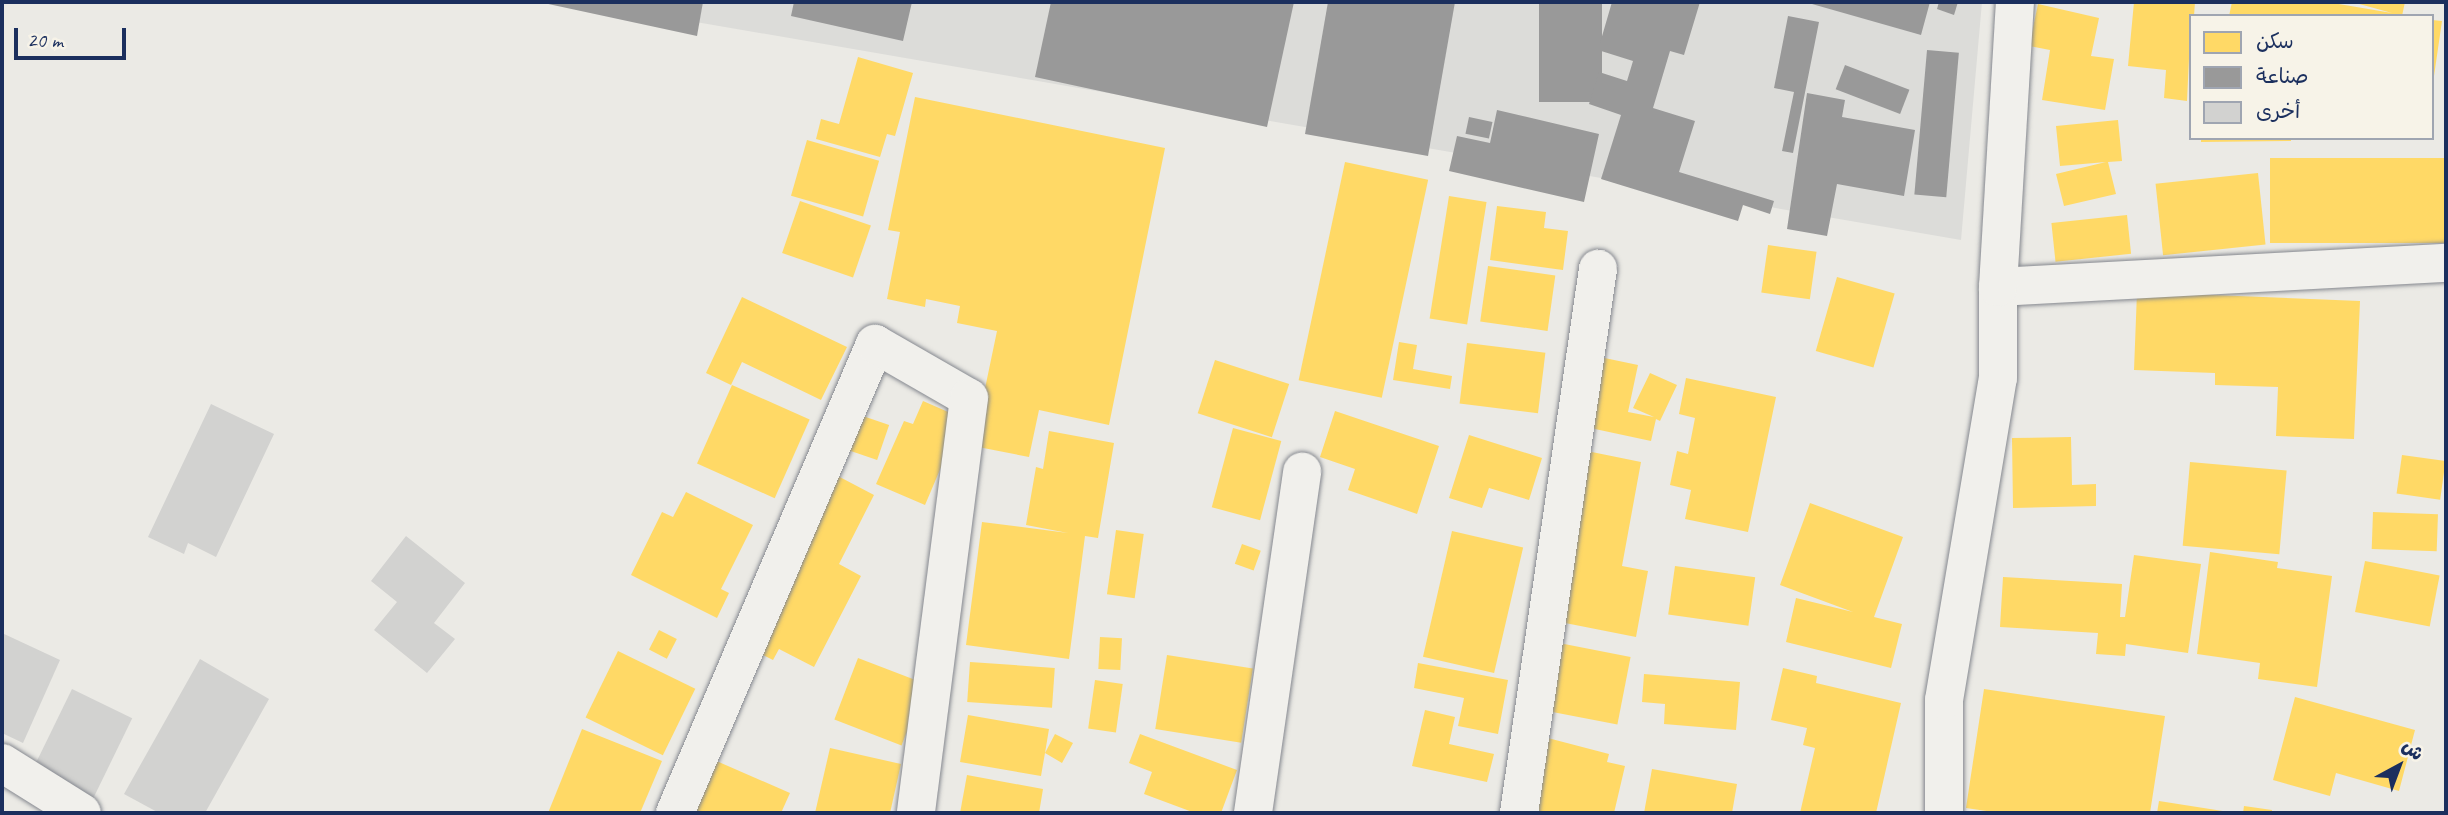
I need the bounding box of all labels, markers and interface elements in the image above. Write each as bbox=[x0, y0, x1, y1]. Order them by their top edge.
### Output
scale bar bbox=[18, 14, 130, 58]
legend bbox=[2189, 14, 2434, 140]
text: 20 m bbox=[27, 27, 63, 53]
text: سكن bbox=[2256, 28, 2294, 54]
text: صناعة bbox=[2256, 63, 2309, 89]
text: أخرى bbox=[2256, 98, 2300, 124]
north arrow bbox=[2364, 731, 2434, 801]
text: ش bbox=[2397, 734, 2429, 766]

